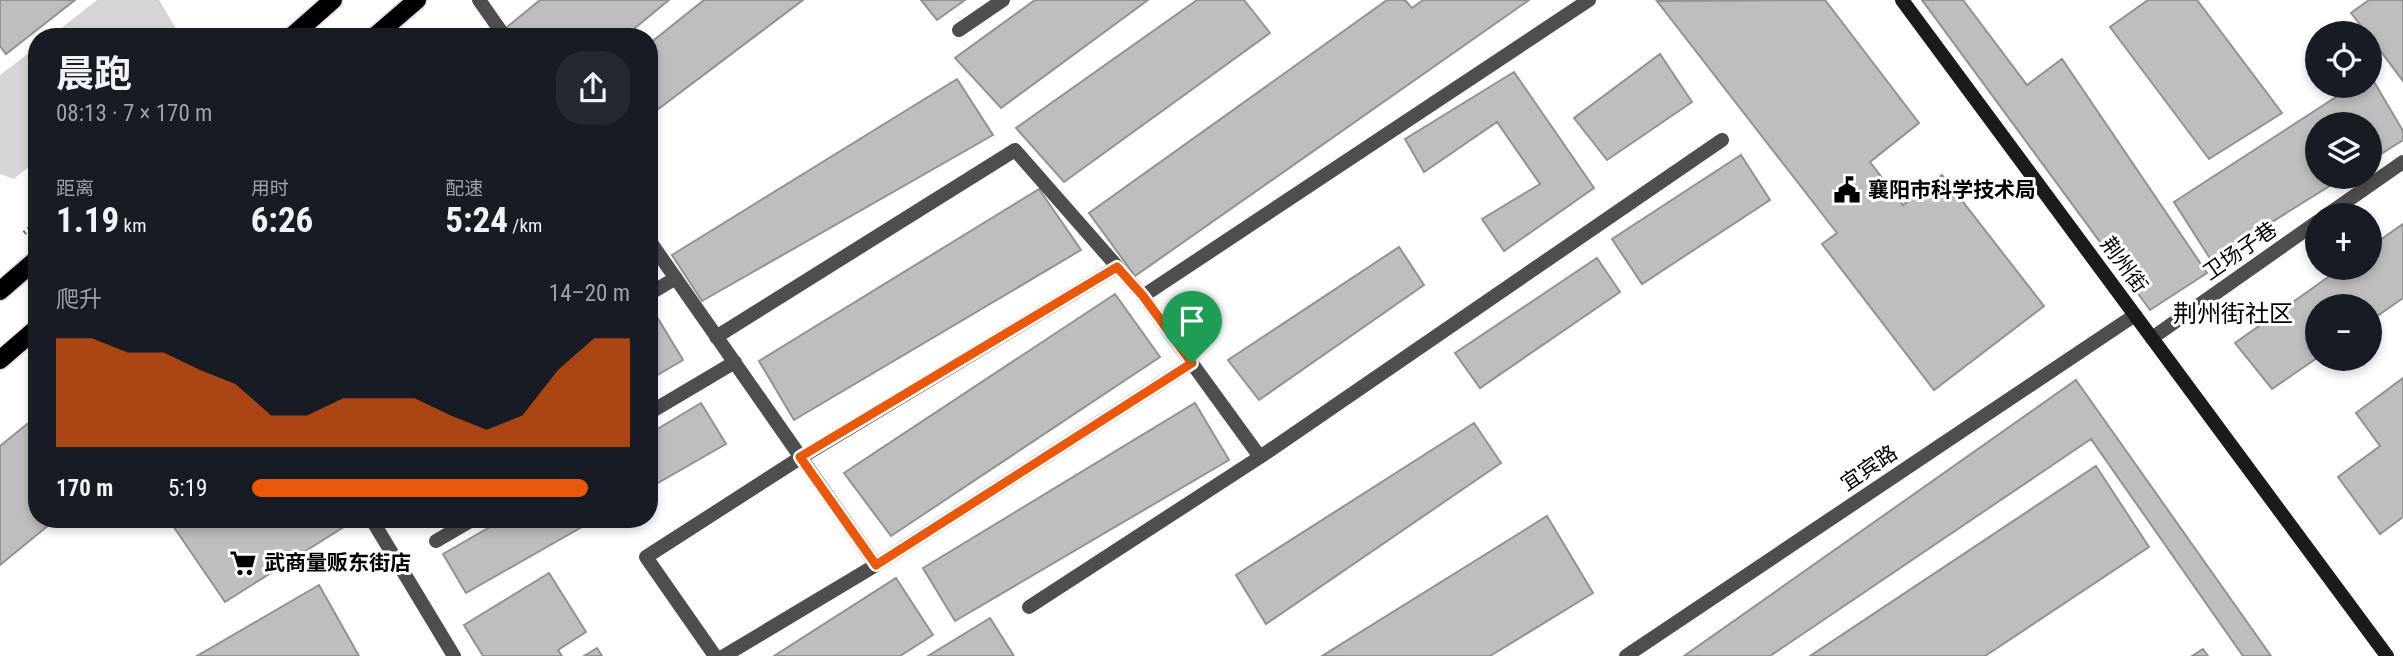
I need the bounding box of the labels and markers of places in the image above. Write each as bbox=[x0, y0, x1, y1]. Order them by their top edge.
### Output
public building icon: 襄阳市科学技术局 bbox=[1832, 175, 1862, 205]
place label: 襄阳市科学技术局 bbox=[1868, 178, 2036, 202]
pin bbox=[1162, 291, 1222, 363]
supermarket icon: 武商量贩东街店 bbox=[228, 548, 258, 578]
place label: 武商量贩东街店 bbox=[264, 551, 411, 575]

